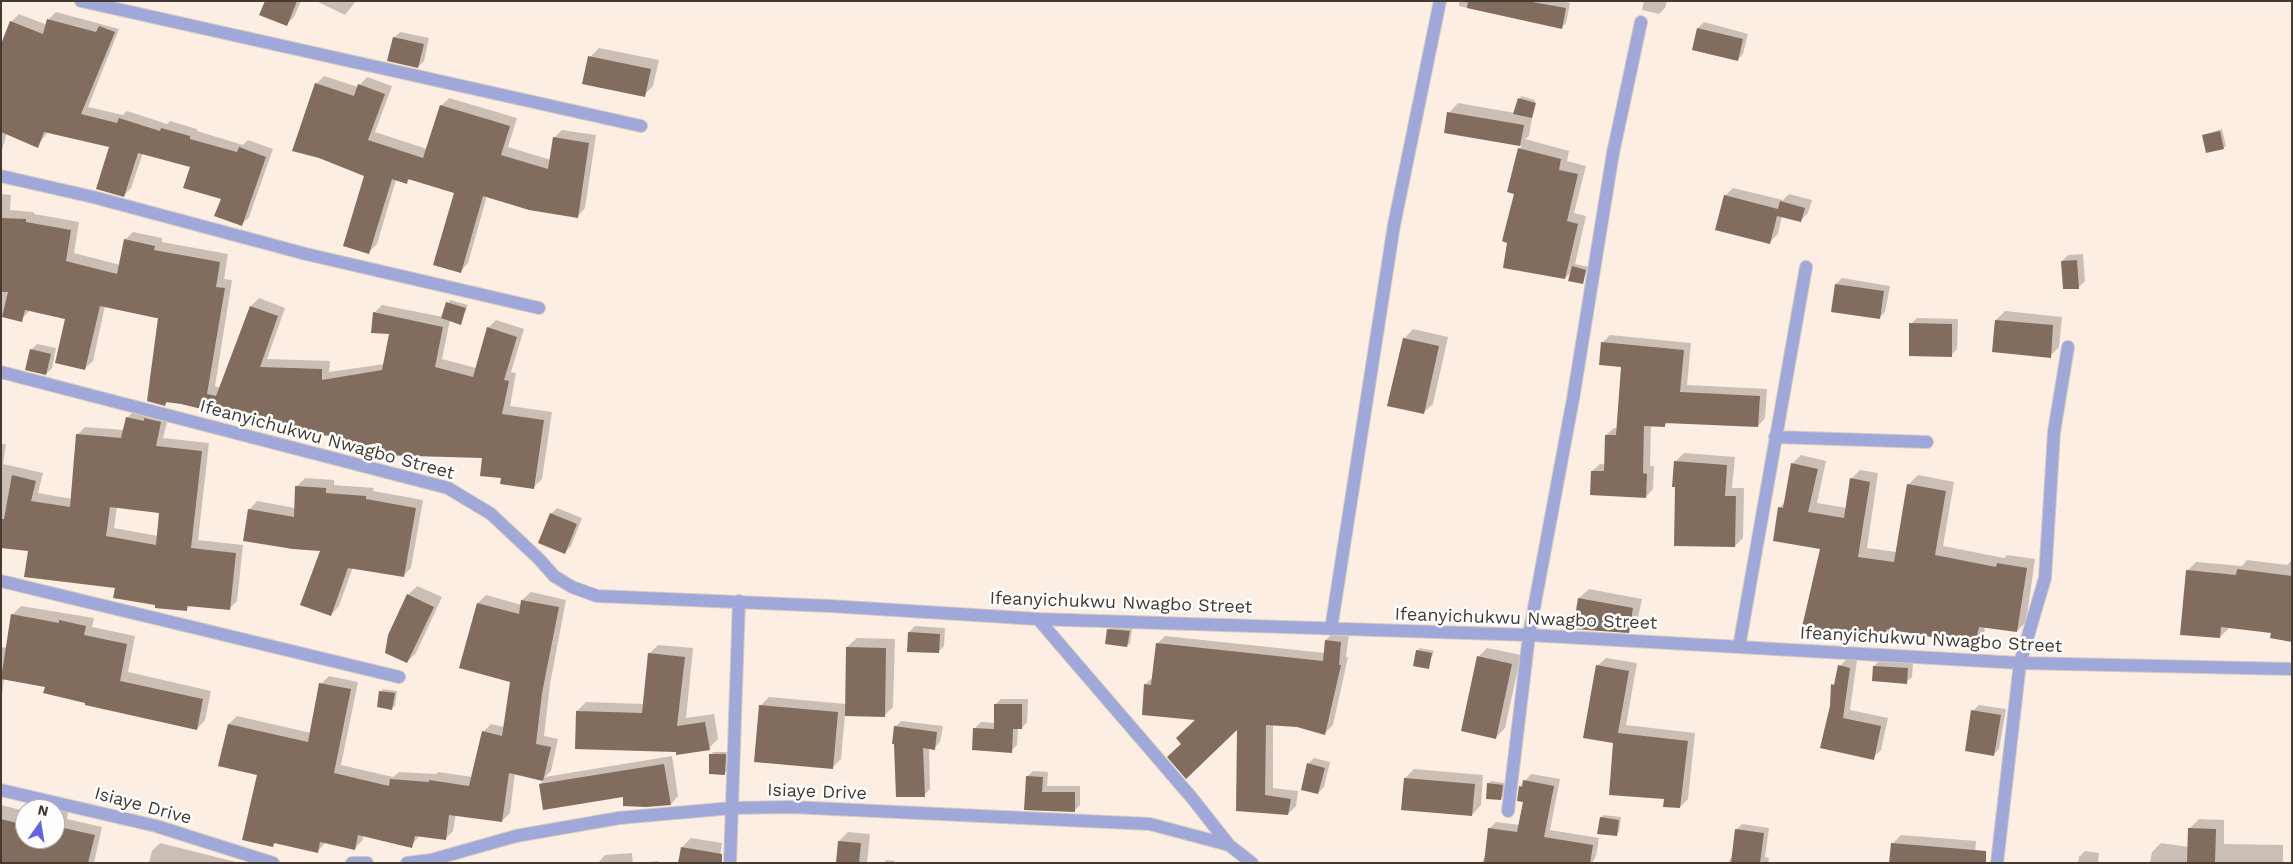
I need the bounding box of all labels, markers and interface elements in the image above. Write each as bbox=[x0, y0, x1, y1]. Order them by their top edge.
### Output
street label: Ifeanyichukwu Nwagbo Street bbox=[197, 396, 457, 484]
street label: Ifeanyichukwu Nwagbo Street bbox=[989, 588, 1253, 618]
street label: Ifeanyichukwu Nwagbo Street bbox=[1394, 604, 1658, 634]
street label: Ifeanyichukwu Nwagbo Street bbox=[1799, 622, 2063, 658]
street label: Isiaye Drive bbox=[767, 779, 867, 805]
street label: Isiaye Drive bbox=[92, 783, 194, 829]
north arrow bbox=[15, 799, 65, 849]
text: N bbox=[36, 801, 50, 819]

